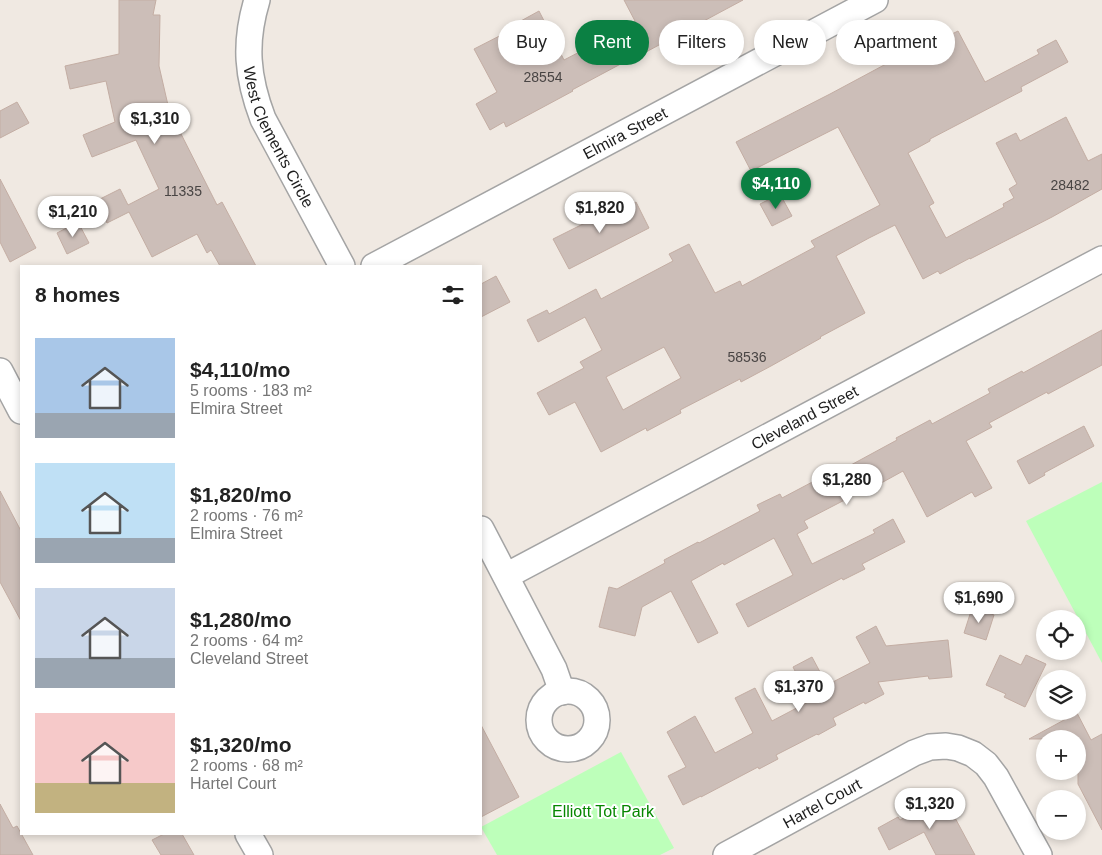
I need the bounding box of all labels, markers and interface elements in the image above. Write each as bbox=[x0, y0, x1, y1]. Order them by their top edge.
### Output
chip: Buy bbox=[498, 20, 565, 65]
chip: Rent bbox=[575, 20, 649, 65]
chip: Filters bbox=[659, 20, 744, 65]
chip: New bbox=[754, 20, 826, 65]
chip: Apartment bbox=[836, 20, 955, 65]
street label: West Clements Circle bbox=[241, 65, 317, 211]
house number: 28554 bbox=[524, 69, 563, 85]
pin: $1,310 bbox=[114, 102, 196, 145]
street label: Elmira Street bbox=[580, 104, 670, 162]
text: $1,310 bbox=[131, 110, 179, 127]
pin: $4,110 bbox=[735, 168, 817, 210]
text: $4,110 bbox=[752, 175, 800, 192]
house number: 28482 bbox=[1051, 177, 1090, 193]
house number: 11335 bbox=[164, 183, 202, 199]
pin: $1,820 bbox=[559, 192, 641, 234]
pin: $1,210 bbox=[32, 196, 114, 238]
text: $1,820 bbox=[576, 199, 624, 216]
text: $1,210 bbox=[49, 203, 97, 220]
icon: filters bbox=[439, 281, 467, 309]
text: 8 homes bbox=[35, 283, 120, 306]
house number: 58536 bbox=[728, 349, 767, 365]
icon: home bbox=[75, 358, 135, 418]
text: $4,110/mo bbox=[190, 358, 290, 381]
text: 5 rooms · 183 m² bbox=[190, 382, 312, 399]
street label: Cleveland Street bbox=[748, 382, 861, 453]
text: Elmira Street bbox=[190, 400, 282, 417]
pin: $1,280 bbox=[806, 464, 888, 506]
text: $1,280 bbox=[823, 471, 871, 488]
icon: home bbox=[75, 483, 135, 543]
text: $1,820/mo bbox=[190, 483, 292, 506]
text: 2 rooms · 76 m² bbox=[190, 507, 303, 524]
text: Elmira Street bbox=[190, 525, 282, 542]
pin: $1,690 bbox=[938, 582, 1020, 624]
text: $1,690 bbox=[955, 589, 1003, 606]
icon: home bbox=[75, 608, 135, 668]
text: $1,280/mo bbox=[190, 608, 292, 631]
map controls bbox=[1036, 610, 1086, 840]
button: locate bbox=[1036, 610, 1086, 660]
text: 2 rooms · 64 m² bbox=[190, 632, 303, 649]
text: Cleveland Street bbox=[190, 650, 308, 667]
pin: $1,370 bbox=[758, 670, 840, 713]
button: layers bbox=[1036, 670, 1086, 720]
text: $1,370 bbox=[775, 678, 823, 695]
button: + bbox=[1036, 730, 1086, 780]
icon: home bbox=[75, 733, 135, 793]
text: $1,320/mo bbox=[190, 733, 292, 756]
text: 2 rooms · 68 m² bbox=[190, 757, 303, 774]
text: Hartel Court bbox=[190, 775, 276, 792]
street label: Hartel Court bbox=[780, 775, 865, 832]
pin: $1,320 bbox=[889, 788, 971, 830]
button: − bbox=[1036, 790, 1086, 840]
text: $1,320 bbox=[906, 795, 954, 812]
park label: Elliott Tot Park bbox=[552, 803, 655, 820]

